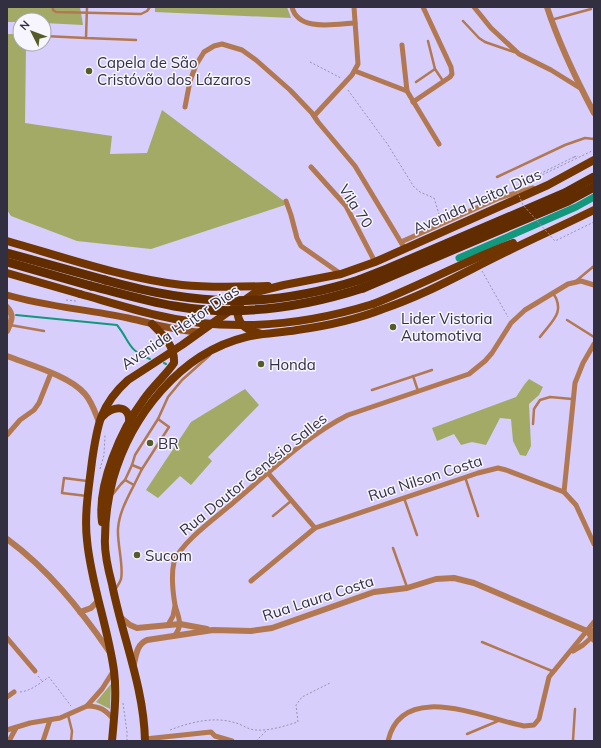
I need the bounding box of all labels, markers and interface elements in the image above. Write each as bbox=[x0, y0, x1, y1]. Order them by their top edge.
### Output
north arrow bbox=[12, 12, 52, 52]
text: N bbox=[17, 18, 33, 33]
place label: Capela de São Cristóvão dos Lázaros bbox=[97, 53, 251, 89]
marker: Capela de São Cristóvão dos Lázaros bbox=[84, 66, 94, 76]
street label: Avenida Heitor Dias bbox=[410, 164, 544, 238]
street label: Vila 70 bbox=[335, 180, 377, 232]
street label: Avenida Heitor Dias bbox=[117, 280, 243, 374]
place label: Lider Vistoria Automotiva bbox=[401, 309, 492, 345]
marker: Lider Vistoria Automotiva bbox=[388, 322, 398, 332]
place label: Honda bbox=[269, 355, 316, 374]
marker: Honda bbox=[256, 359, 266, 369]
street label: Rua Doutor Genésio Salles bbox=[175, 409, 331, 539]
place label: BR bbox=[158, 434, 179, 453]
marker: BR bbox=[145, 438, 155, 448]
street label: Rua Nilson Costa bbox=[366, 451, 484, 505]
place label: Sucom bbox=[145, 546, 192, 565]
marker: Sucom bbox=[132, 550, 142, 560]
street label: Rua Laura Costa bbox=[260, 571, 376, 625]

